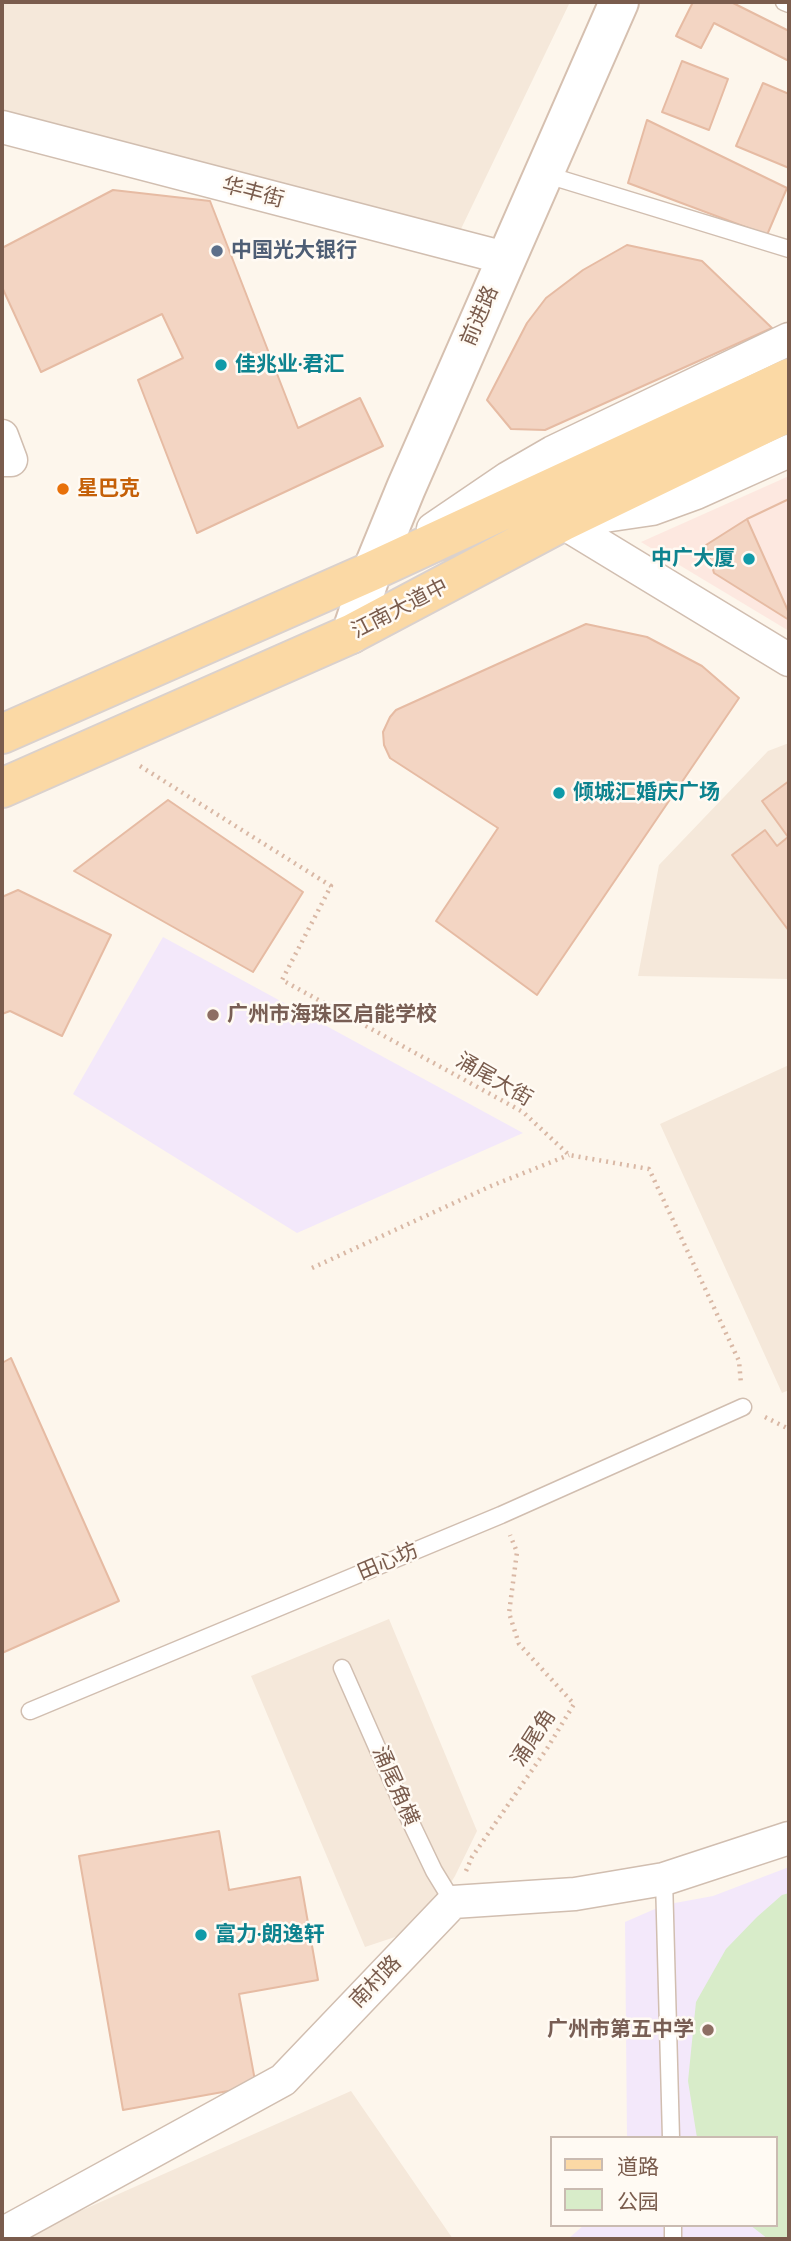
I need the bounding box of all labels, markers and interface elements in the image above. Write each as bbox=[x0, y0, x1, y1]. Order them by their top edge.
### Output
street label: 华丰街 bbox=[219, 173, 287, 213]
place label: 中国光大银行 bbox=[231, 238, 357, 264]
marker: 中国光大银行 bbox=[209, 243, 225, 259]
street label: 前进路 bbox=[456, 282, 504, 350]
place label: 佳兆业·君汇 bbox=[235, 352, 344, 378]
marker: 佳兆业·君汇 bbox=[213, 357, 229, 373]
place label: 星巴克 bbox=[77, 476, 140, 502]
marker: 星巴克 bbox=[55, 481, 71, 497]
place label: 中广大厦 bbox=[651, 546, 735, 572]
marker: 中广大厦 bbox=[741, 551, 757, 567]
street label: 江南大道中 bbox=[348, 574, 452, 644]
place label: 倾城汇婚庆广场 bbox=[573, 780, 720, 806]
marker: 倾城汇婚庆广场 bbox=[551, 785, 567, 801]
place label: 广州市海珠区启能学校 bbox=[227, 1002, 437, 1028]
marker: 广州市海珠区启能学校 bbox=[205, 1007, 221, 1023]
street label: 涌尾大街 bbox=[451, 1048, 537, 1112]
street label: 田心坊 bbox=[354, 1538, 422, 1586]
street label: 涌尾角 bbox=[506, 1705, 562, 1771]
street label: 涌尾角横 bbox=[366, 1743, 424, 1829]
place label: 富力·朗逸轩 bbox=[215, 1922, 324, 1948]
marker: 富力·朗逸轩 bbox=[193, 1927, 209, 1943]
street label: 南村路 bbox=[345, 1951, 407, 2013]
place label: 广州市第五中学 bbox=[547, 2017, 694, 2043]
marker: 广州市第五中学 bbox=[700, 2022, 716, 2038]
legend bbox=[550, 2136, 777, 2227]
text: 道路 bbox=[617, 2153, 659, 2180]
text: 公园 bbox=[617, 2188, 659, 2215]

